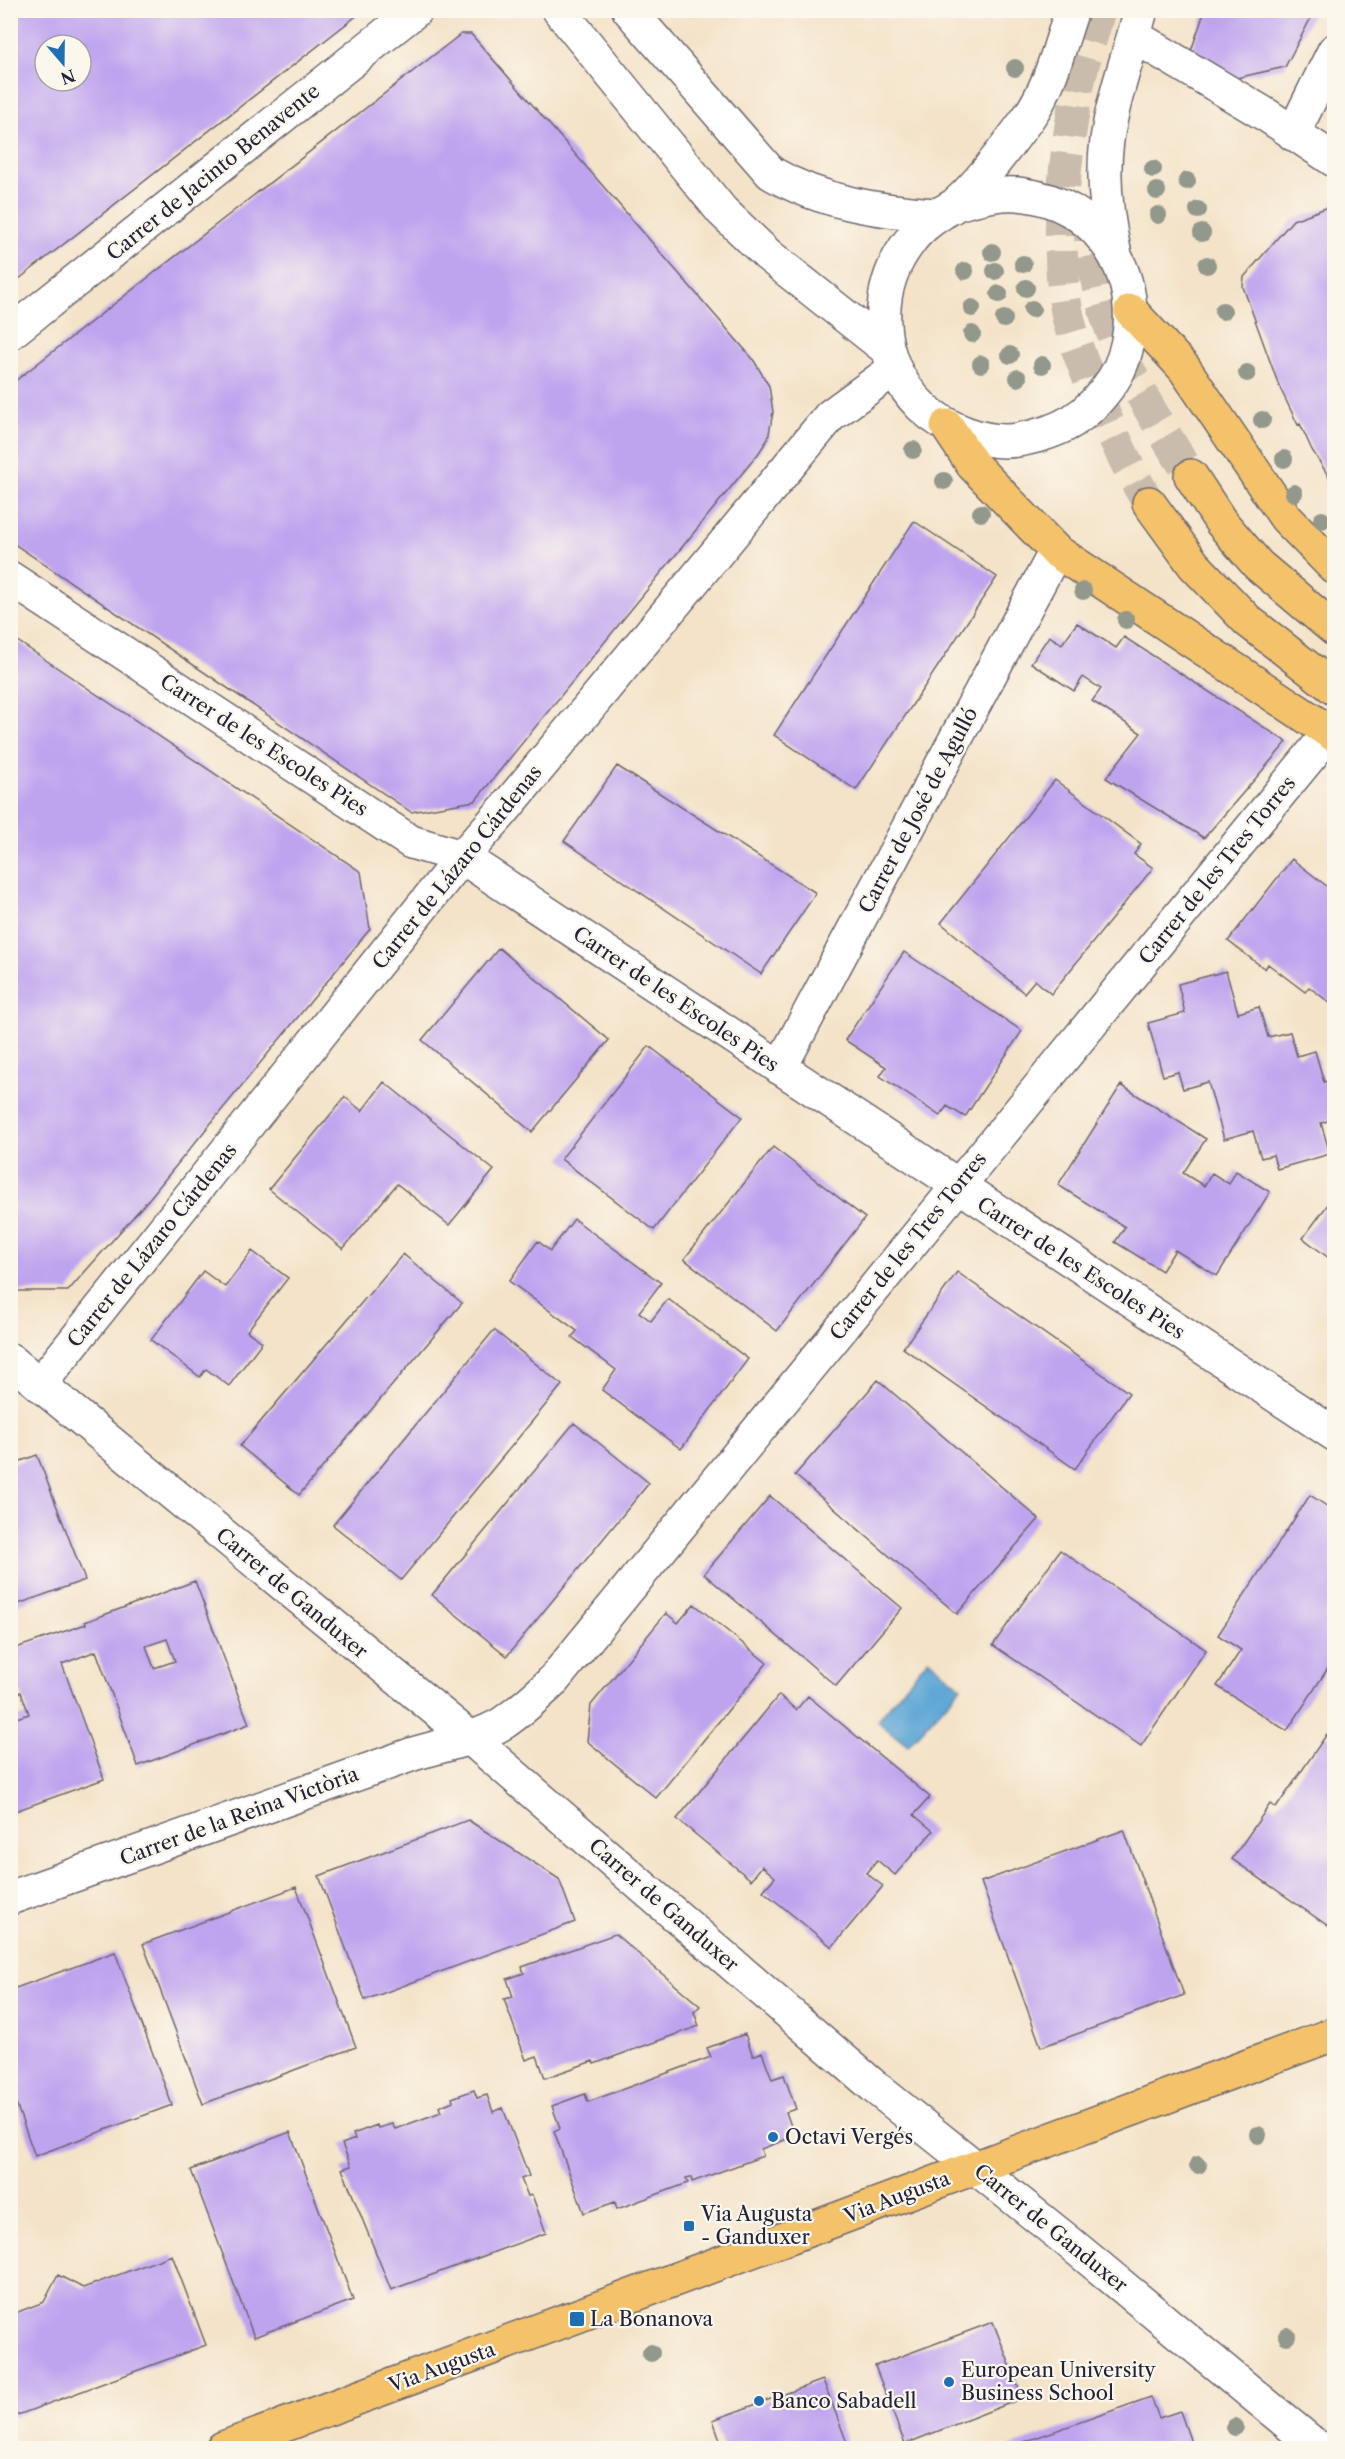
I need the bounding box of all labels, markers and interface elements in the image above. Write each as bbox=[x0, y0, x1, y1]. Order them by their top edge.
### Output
north arrow bbox=[33, 33, 93, 93]
text: N bbox=[58, 65, 78, 89]
street label: Carrer de Jacinto Benavente bbox=[102, 79, 324, 265]
street label: Carrer de les Escoles Pies bbox=[156, 669, 372, 821]
street label: Carrer de José de Agulló bbox=[853, 703, 983, 917]
street label: Carrer de Lázaro Cárdenas bbox=[367, 760, 547, 974]
street label: Carrer de les Tres Torres bbox=[1134, 771, 1300, 969]
street label: Carrer de les Escoles Pies bbox=[569, 921, 783, 1077]
street label: Carrer de Lázaro Cárdenas bbox=[62, 1138, 242, 1352]
street label: Carrer de les Tres Torres bbox=[825, 1147, 991, 1345]
street label: Carrer de les Escoles Pies bbox=[973, 1192, 1189, 1344]
street label: Carrer de Ganduxer bbox=[211, 1523, 373, 1664]
street label: Carrer de la Reina Victòria bbox=[116, 1761, 362, 1870]
street label: Carrer de Ganduxer bbox=[584, 1834, 744, 1977]
place label: Octavi Vergés bbox=[785, 2125, 913, 2149]
marker: Octavi Vergés bbox=[766, 2130, 780, 2144]
street label: Carrer de Ganduxer bbox=[969, 2159, 1133, 2298]
street label: Via Augusta bbox=[840, 2166, 954, 2229]
place label: Via Augusta - Ganduxer bbox=[700, 2202, 813, 2249]
marker: Via Augusta - Ganduxer bbox=[682, 2219, 696, 2233]
place label: La Bonanova bbox=[590, 2307, 713, 2331]
marker: La Bonanova bbox=[568, 2310, 586, 2328]
street label: Via Augusta bbox=[385, 2337, 499, 2398]
place label: European University Business School bbox=[961, 2358, 1157, 2405]
marker: European University Business School bbox=[942, 2375, 956, 2389]
place label: Banco Sabadell bbox=[771, 2389, 916, 2413]
marker: Banco Sabadell bbox=[752, 2394, 766, 2408]

